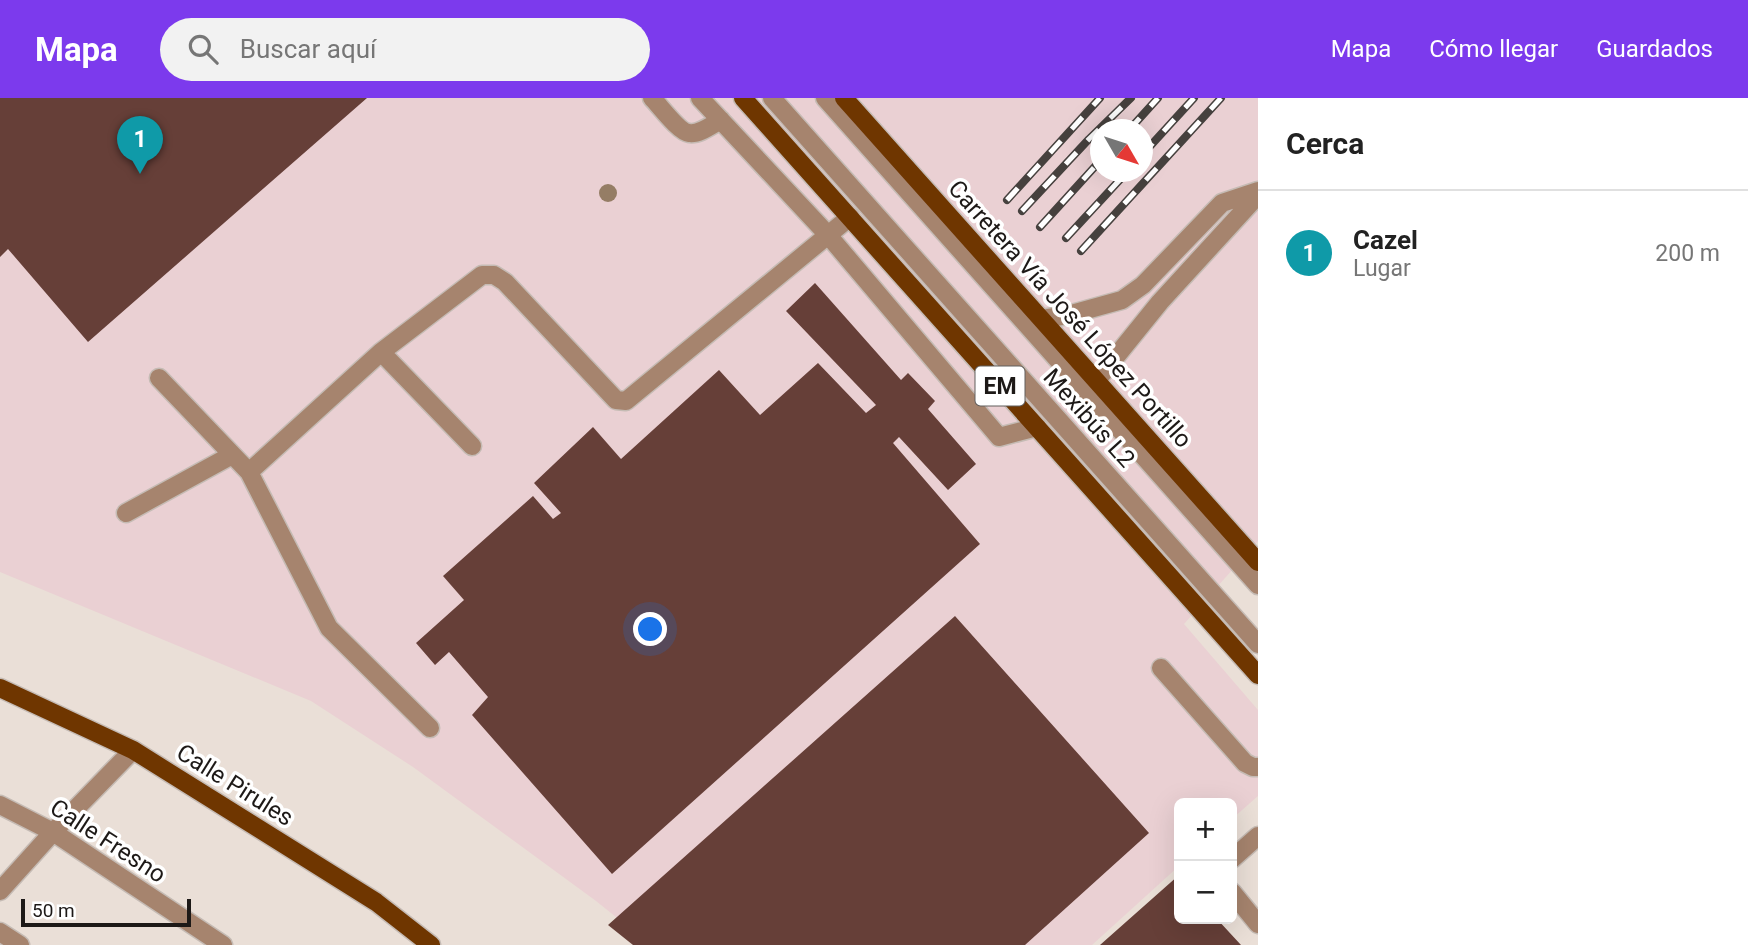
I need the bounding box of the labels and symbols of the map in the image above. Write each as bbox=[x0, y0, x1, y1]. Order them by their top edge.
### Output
pin: 1 bbox=[117, 116, 163, 174]
north arrow bbox=[1090, 119, 1153, 182]
street label: Carretera Vía José López Portillo bbox=[942, 175, 1198, 453]
street label: Mexibús L2 bbox=[1037, 363, 1141, 473]
road number: EM bbox=[976, 366, 1024, 406]
your location bbox=[633, 612, 667, 646]
street label: Calle Pirules bbox=[171, 738, 299, 832]
street label: Calle Fresno bbox=[45, 793, 171, 889]
scale bar bbox=[21, 896, 191, 928]

